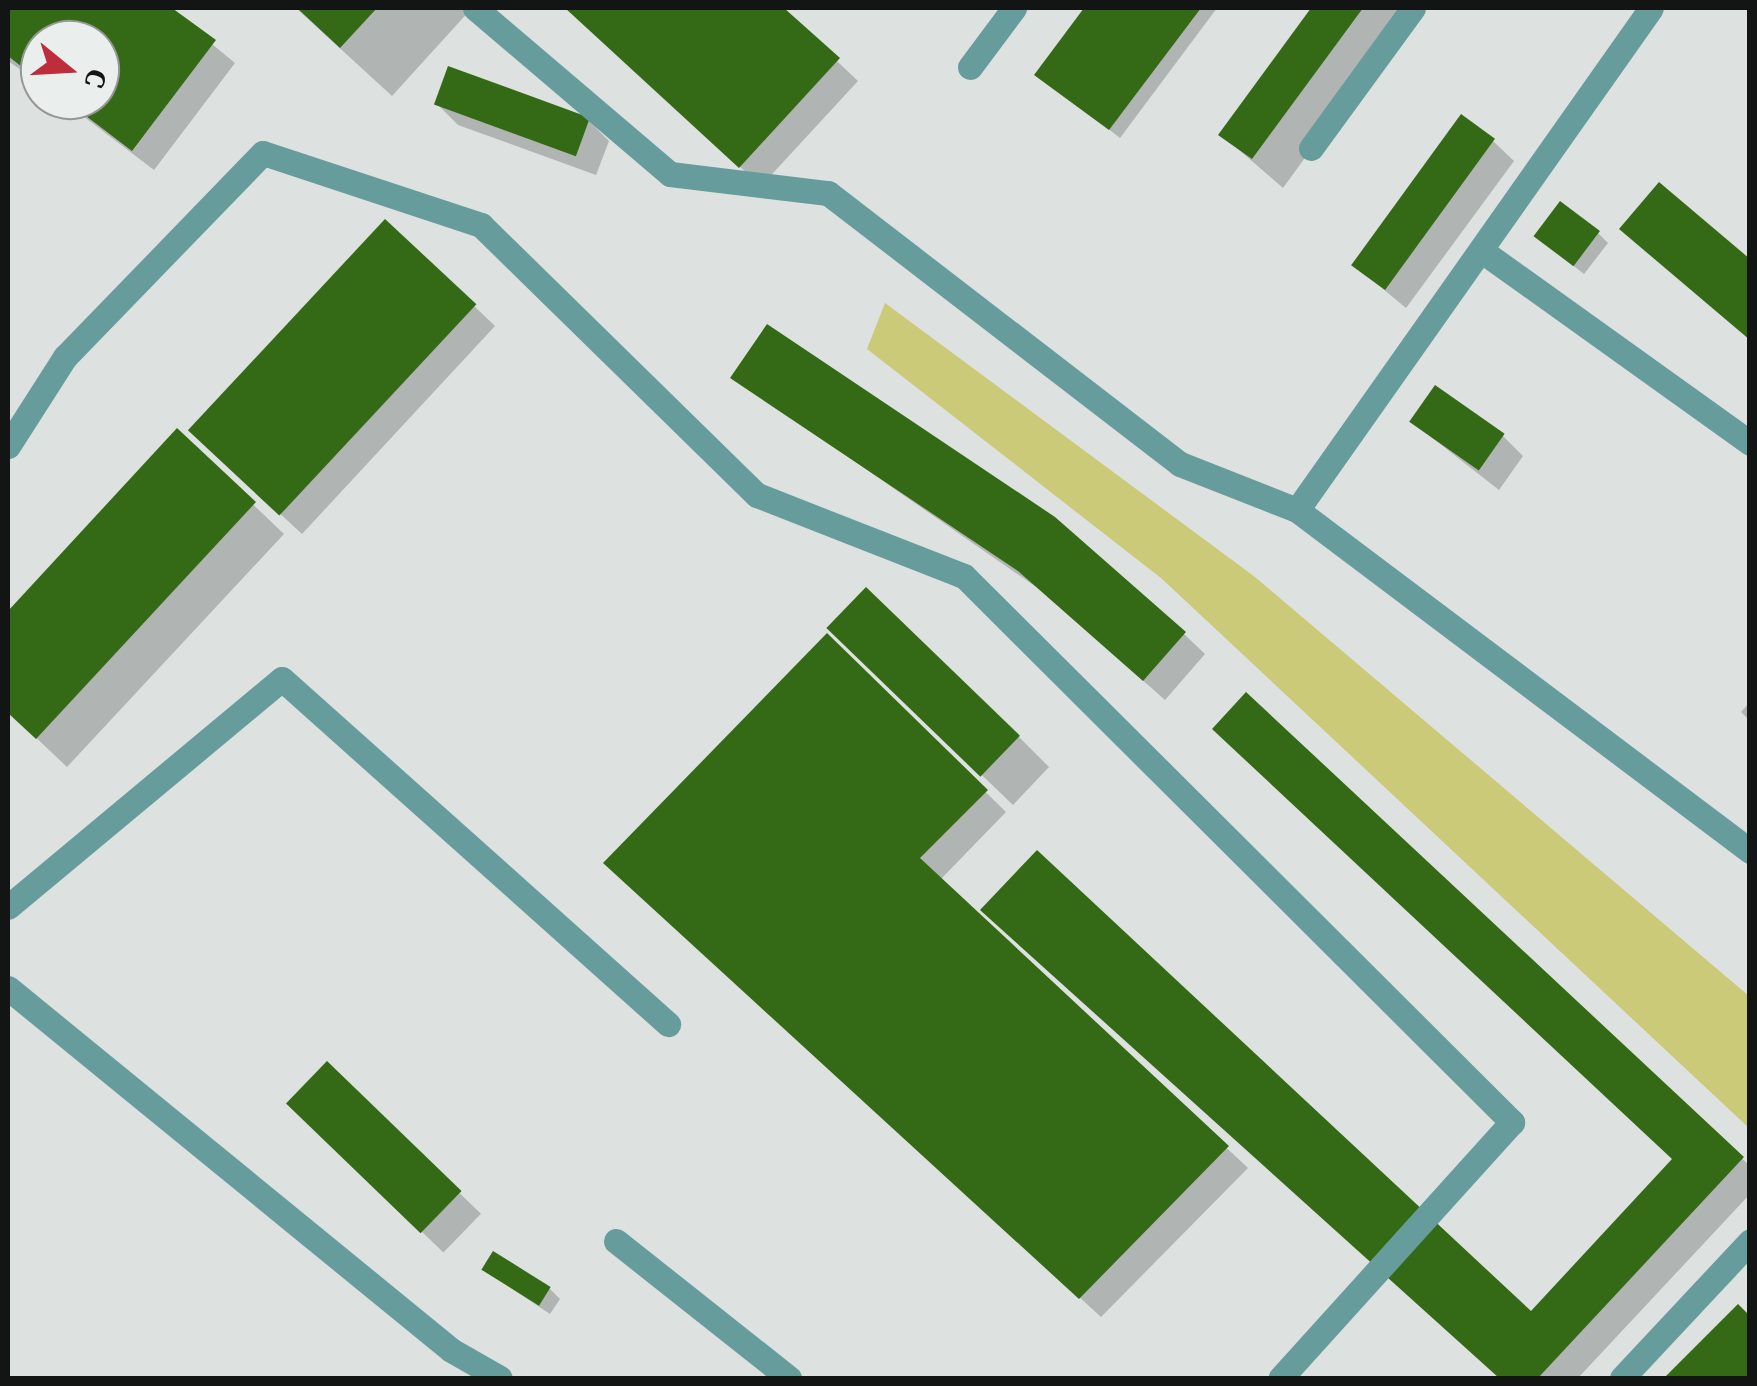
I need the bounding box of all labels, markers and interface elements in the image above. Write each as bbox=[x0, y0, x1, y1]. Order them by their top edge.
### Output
north arrow bbox=[20, 20, 120, 120]
text: С bbox=[76, 64, 117, 93]

